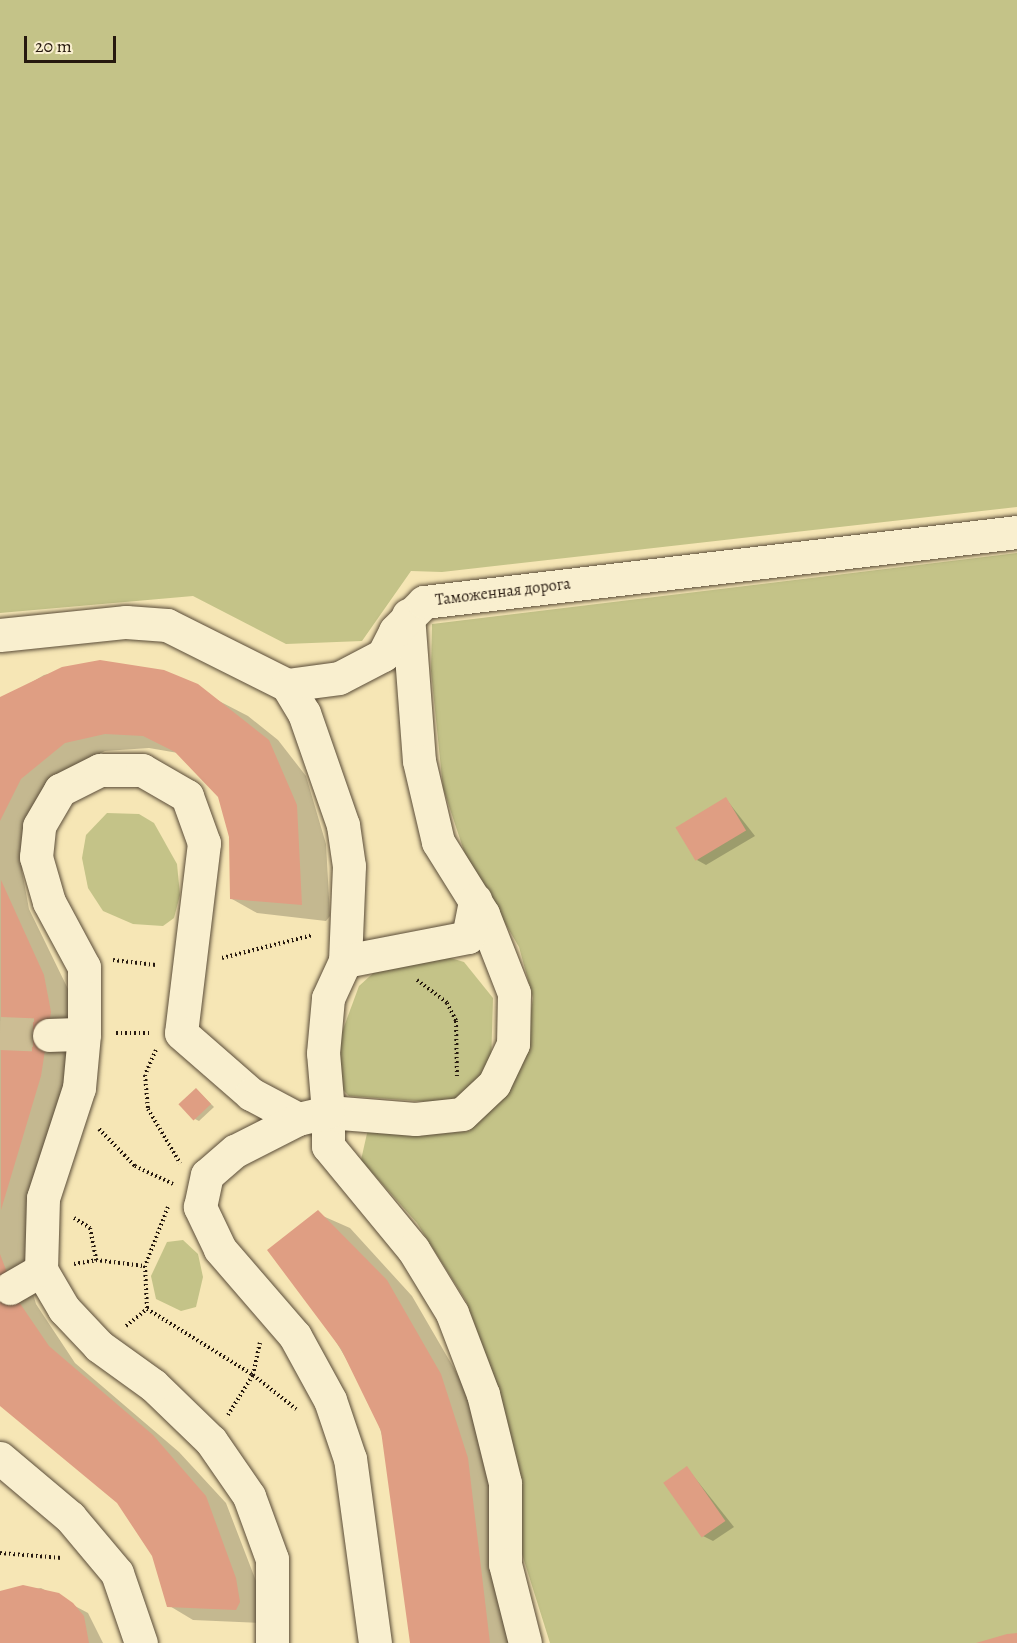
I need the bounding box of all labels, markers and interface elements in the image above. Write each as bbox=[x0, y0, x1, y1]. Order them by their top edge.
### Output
scale bar bbox=[27, 24, 118, 62]
text: 20 m bbox=[35, 34, 72, 58]
street label: Таможенная дорога bbox=[434, 574, 572, 610]

